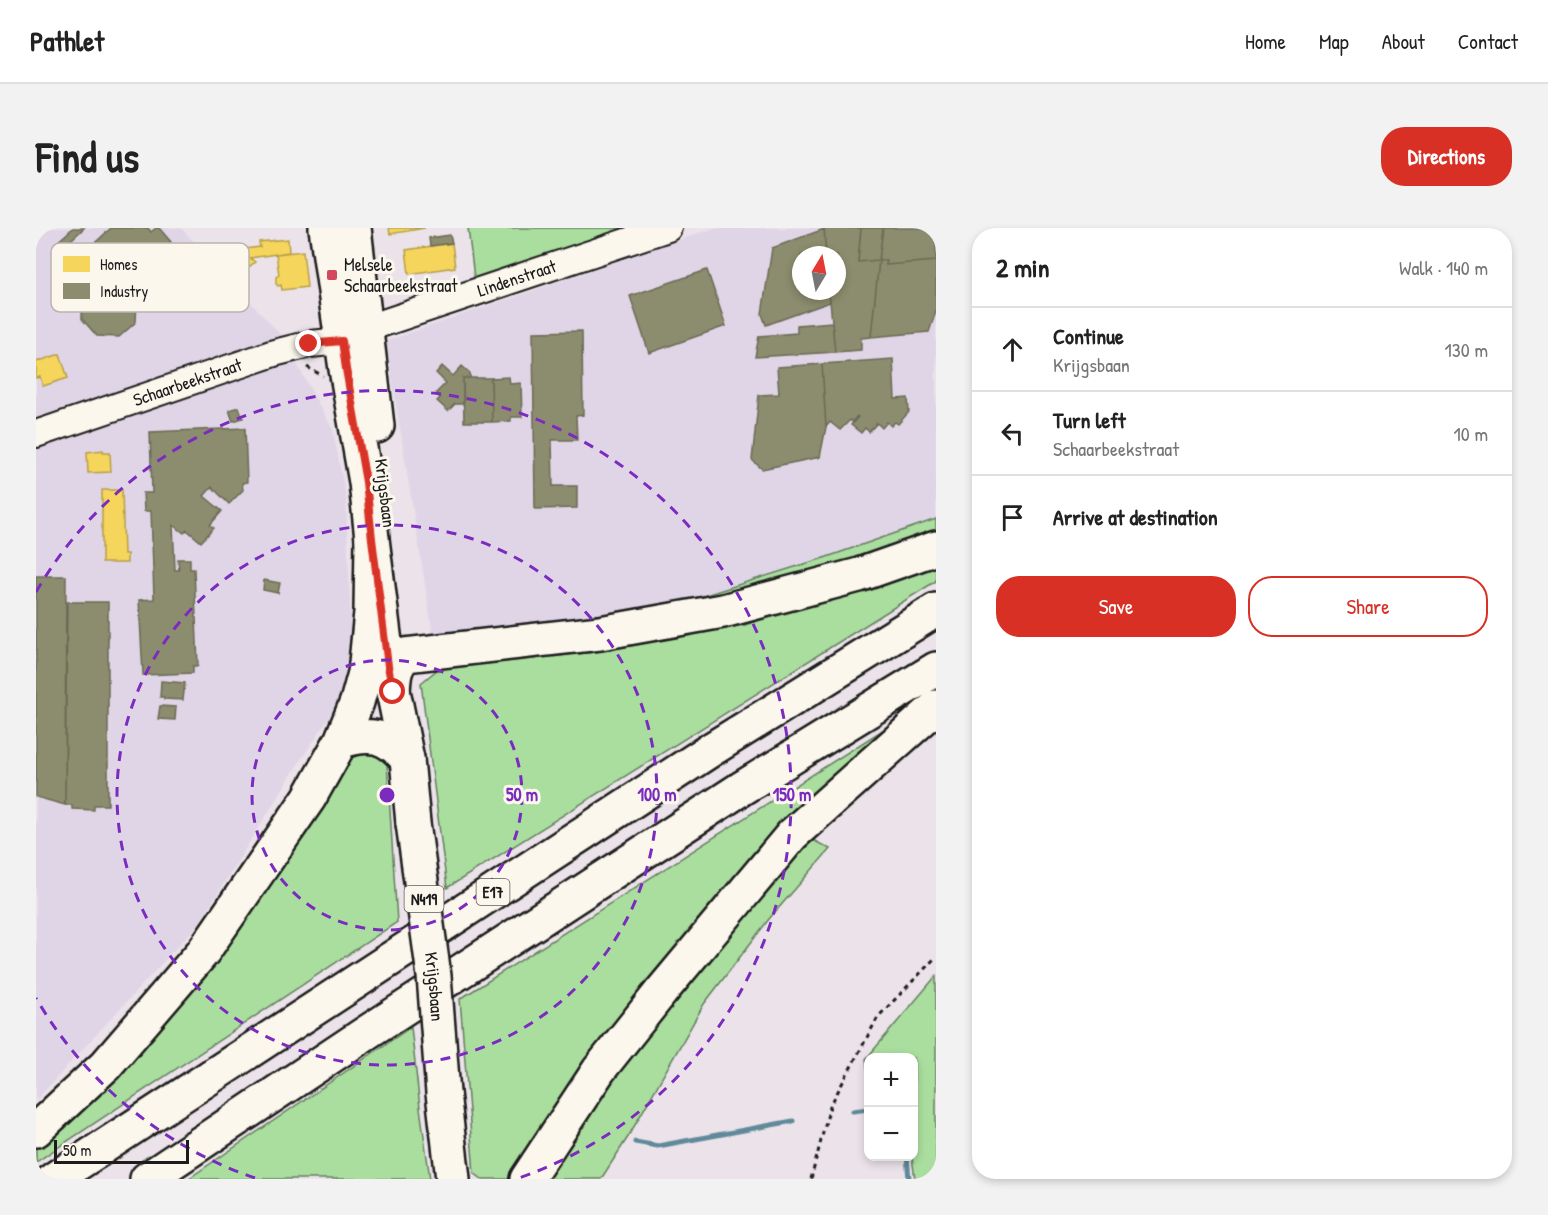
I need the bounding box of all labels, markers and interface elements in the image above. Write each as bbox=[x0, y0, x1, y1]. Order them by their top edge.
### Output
text: Pathlet bbox=[30, 22, 104, 60]
text: Home bbox=[1245, 27, 1286, 56]
text: Map bbox=[1319, 27, 1349, 56]
text: About bbox=[1382, 27, 1425, 56]
text: Contact bbox=[1458, 27, 1518, 56]
button: Directions bbox=[1381, 127, 1512, 186]
text: Find us bbox=[36, 128, 139, 185]
legend bbox=[51, 243, 249, 312]
north arrow bbox=[792, 246, 846, 300]
text: 2 min bbox=[996, 250, 1049, 285]
place label: Melsele Schaarbeekstraat bbox=[344, 252, 458, 298]
text: Homes bbox=[100, 253, 137, 275]
street label: Lindenstraat bbox=[474, 253, 560, 303]
text: Walk · 140 m bbox=[1399, 254, 1488, 281]
marker: Melsele Schaarbeekstraat bbox=[325, 268, 339, 282]
text: Industry bbox=[100, 280, 148, 302]
text: Continue bbox=[1053, 321, 1124, 351]
route end bbox=[295, 330, 321, 356]
icon: ahead bbox=[996, 333, 1029, 366]
text: 130 m bbox=[1445, 336, 1488, 363]
text: Krijgsbaan bbox=[1053, 351, 1130, 378]
street label: Schaarbeekstraat bbox=[130, 352, 246, 412]
text: Turn left bbox=[1053, 405, 1126, 435]
icon: left bbox=[996, 417, 1029, 450]
text: 10 m bbox=[1454, 420, 1488, 447]
text: Schaarbeekstraat bbox=[1053, 435, 1179, 462]
street label: Krijgsbaan bbox=[369, 457, 402, 529]
icon: arrive bbox=[996, 501, 1029, 534]
text: Arrive at destination bbox=[1053, 502, 1218, 532]
button: Save bbox=[996, 576, 1236, 637]
button: Share bbox=[1248, 576, 1488, 637]
route start bbox=[379, 678, 405, 704]
text: 50 m bbox=[506, 782, 538, 807]
text: 100 m bbox=[637, 782, 677, 807]
text: 150 m bbox=[773, 782, 811, 807]
centre of rings bbox=[377, 785, 397, 805]
road number: E17 bbox=[476, 879, 510, 905]
road number: N419 bbox=[404, 886, 444, 912]
street label: Krijgsbaan bbox=[419, 950, 450, 1022]
map controls bbox=[864, 1053, 918, 1161]
button: + bbox=[864, 1053, 918, 1107]
button: − bbox=[864, 1107, 918, 1161]
scale bar bbox=[54, 1137, 189, 1164]
text: 50 m bbox=[63, 1139, 92, 1161]

